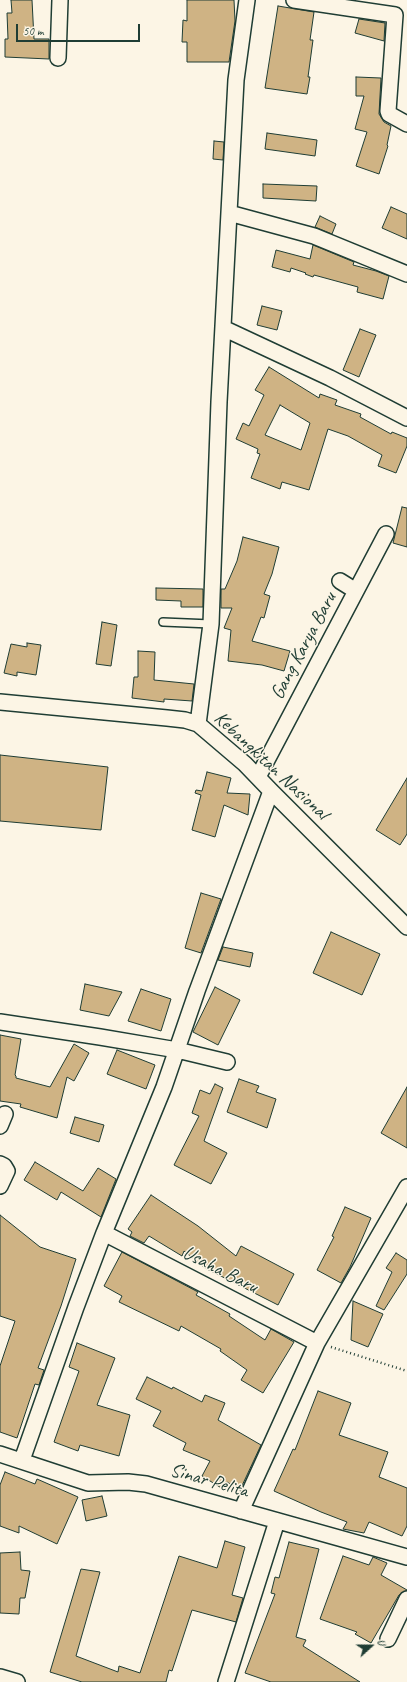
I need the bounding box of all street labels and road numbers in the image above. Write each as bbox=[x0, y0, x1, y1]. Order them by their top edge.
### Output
street label: Gang Karya Baru bbox=[266, 588, 342, 704]
street label: Kebangkitan Nasional bbox=[209, 707, 333, 825]
street label: Usaha Baru bbox=[178, 1241, 262, 1299]
street label: Sinar Pelita bbox=[167, 1458, 251, 1504]

